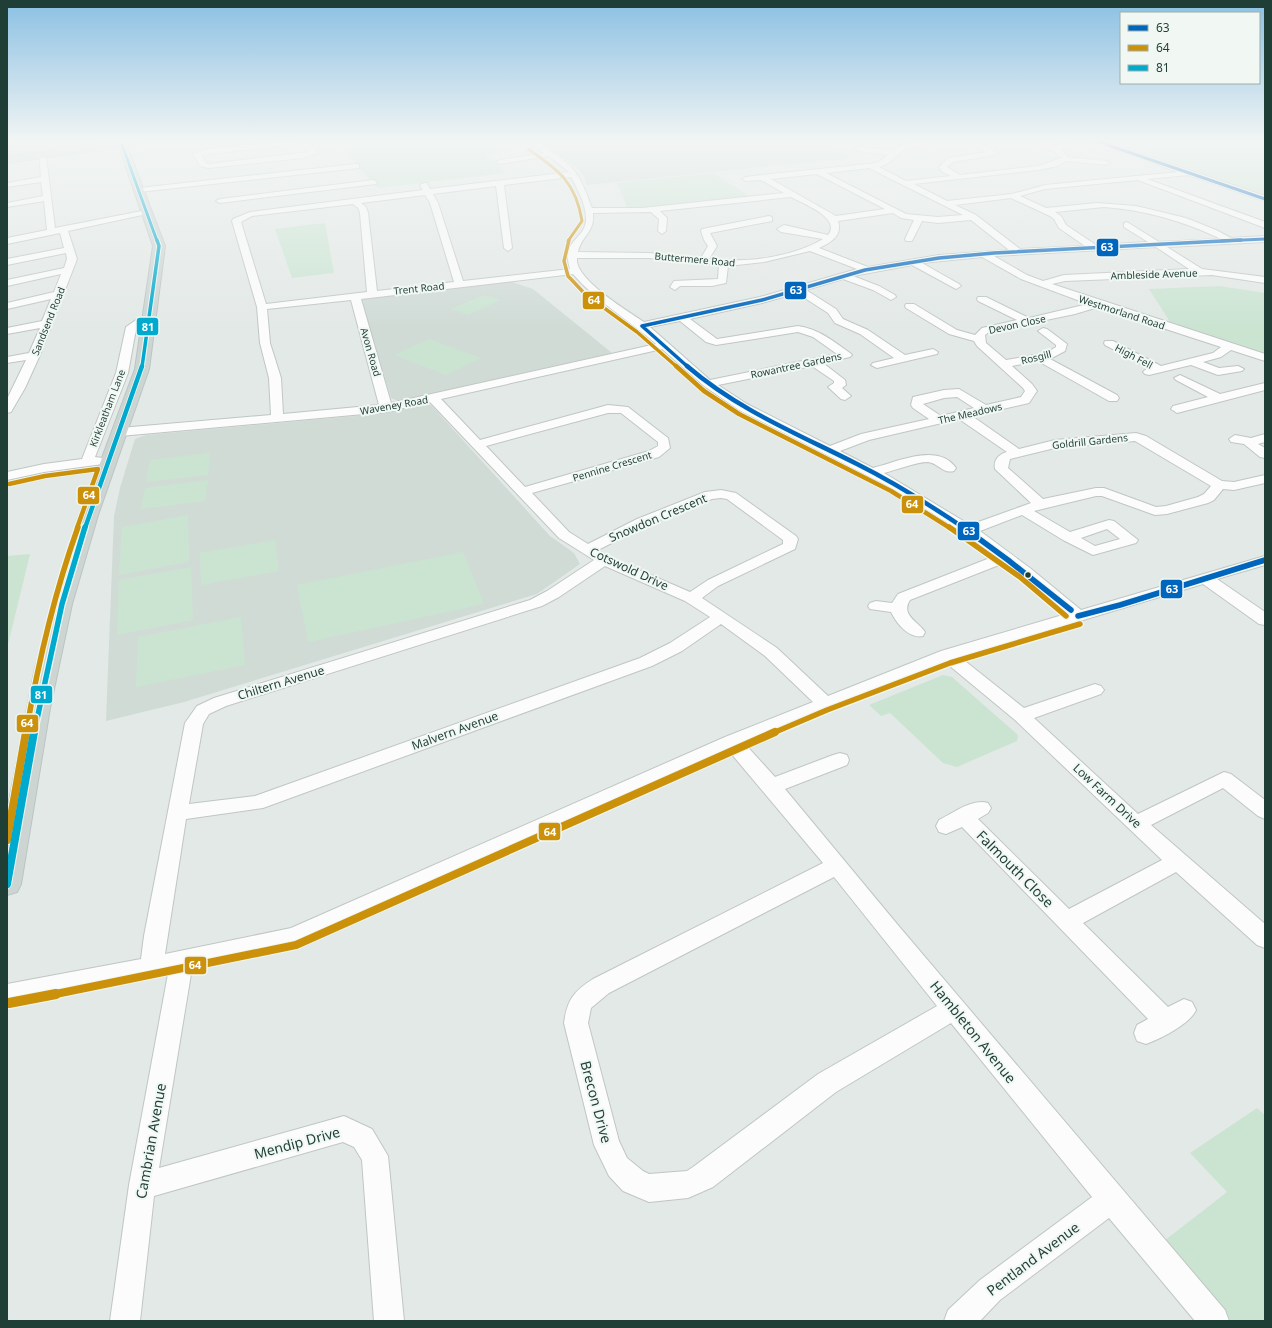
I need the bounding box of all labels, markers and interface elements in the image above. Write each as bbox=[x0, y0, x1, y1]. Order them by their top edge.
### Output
legend bbox=[1120, 12, 1260, 84]
text: 63 bbox=[1156, 19, 1170, 36]
text: 64 bbox=[1156, 39, 1170, 56]
text: 81 bbox=[1156, 59, 1170, 76]
line badge: 63 bbox=[1096, 238, 1119, 257]
text: 63 bbox=[1101, 239, 1113, 254]
street label: Buttermere Road bbox=[654, 249, 736, 269]
street label: Ambleside Avenue bbox=[1110, 265, 1198, 283]
street label: Trent Road bbox=[393, 278, 445, 298]
line badge: 63 bbox=[784, 281, 807, 300]
text: 63 bbox=[790, 282, 802, 297]
street label: Sandsend Road bbox=[28, 285, 68, 357]
line badge: 64 bbox=[582, 291, 605, 310]
street label: Westmorland Road bbox=[1077, 291, 1167, 333]
text: 64 bbox=[588, 292, 601, 307]
street label: Devon Close bbox=[987, 311, 1047, 337]
line badge: 81 bbox=[136, 317, 159, 336]
text: 81 bbox=[142, 319, 154, 334]
street label: Avon Road bbox=[357, 326, 385, 378]
street label: High Fell bbox=[1113, 340, 1155, 372]
street label: Rosgill bbox=[1019, 346, 1053, 368]
street label: Rowantree Gardens bbox=[749, 348, 843, 381]
street label: Kirkleatham Lane bbox=[86, 367, 128, 449]
street label: Waveney Road bbox=[359, 392, 429, 418]
street label: The Meadows bbox=[937, 399, 1003, 427]
street label: Goldrill Gardens bbox=[1051, 430, 1129, 452]
street label: Pennine Crescent bbox=[571, 447, 654, 485]
line badge: 64 bbox=[77, 486, 100, 505]
text: 64 bbox=[83, 487, 96, 502]
street label: Snowdon Crescent bbox=[606, 489, 710, 546]
line badge: 64 bbox=[901, 495, 924, 514]
text: 64 bbox=[906, 496, 919, 511]
line badge: 63 bbox=[957, 521, 980, 541]
text: 63 bbox=[963, 523, 975, 538]
street label: Cotswold Drive bbox=[587, 543, 671, 594]
unlabelled marker bbox=[1023, 570, 1033, 580]
line badge: 63 bbox=[1160, 579, 1183, 599]
text: 63 bbox=[1166, 581, 1178, 596]
street label: Chiltern Avenue bbox=[235, 661, 327, 704]
line badge: 81 bbox=[30, 685, 53, 704]
text: 81 bbox=[35, 687, 47, 702]
street label: Malvern Avenue bbox=[409, 707, 501, 754]
line badge: 64 bbox=[16, 714, 39, 733]
text: 64 bbox=[21, 715, 34, 730]
street label: Low Farm Drive bbox=[1069, 759, 1145, 832]
line badge: 64 bbox=[538, 822, 561, 841]
text: 64 bbox=[544, 824, 557, 839]
street label: Falmouth Close bbox=[973, 826, 1058, 911]
line badge: 64 bbox=[184, 956, 207, 975]
text: 64 bbox=[189, 957, 202, 972]
street label: Hambleton Avenue bbox=[926, 977, 1021, 1087]
street label: Brecon Drive bbox=[576, 1059, 617, 1145]
street label: Cambrian Avenue bbox=[131, 1082, 170, 1200]
street label: Mendip Drive bbox=[252, 1122, 342, 1163]
street label: Pentland Avenue bbox=[982, 1217, 1083, 1300]

